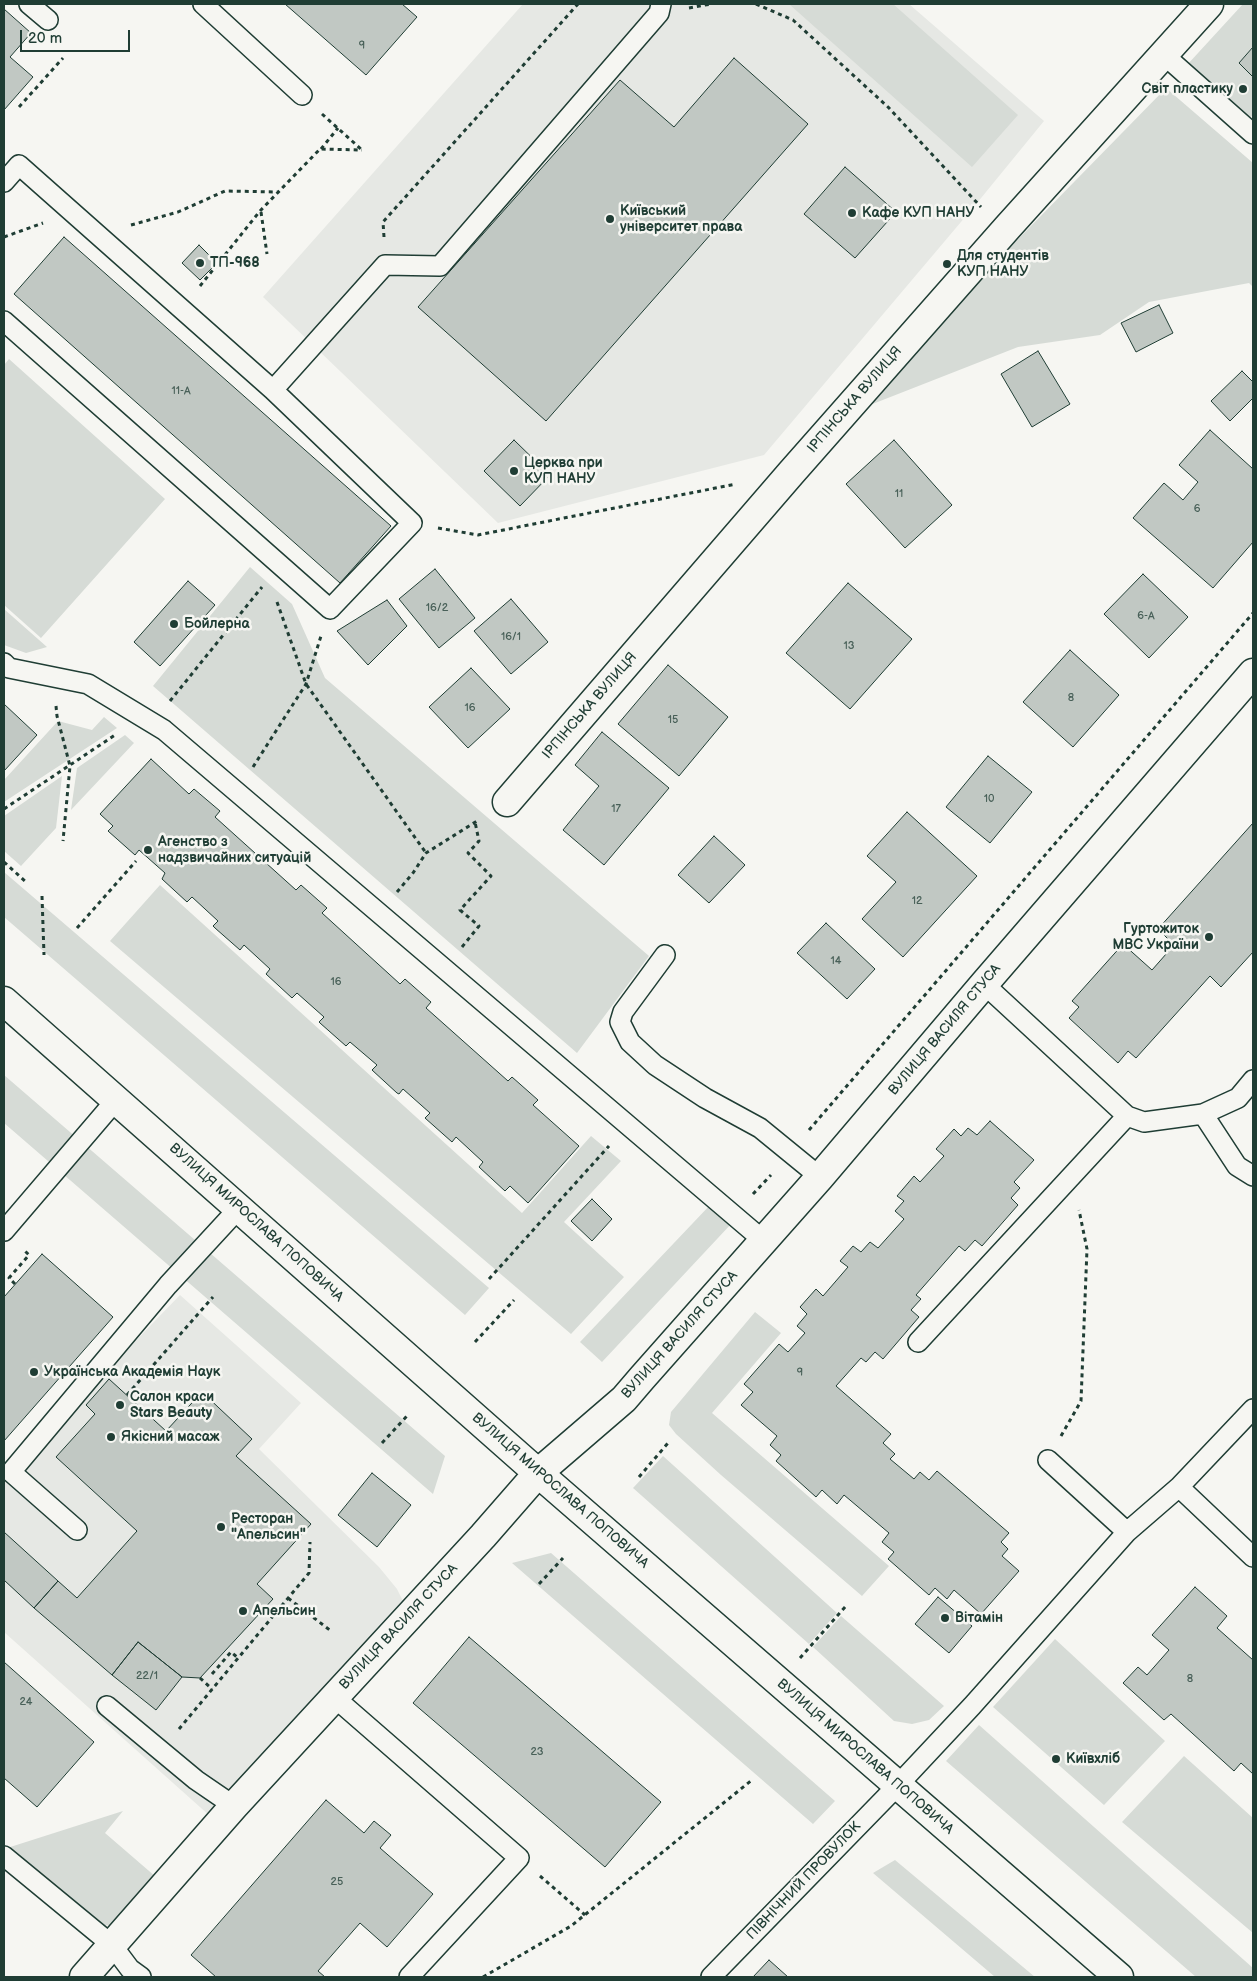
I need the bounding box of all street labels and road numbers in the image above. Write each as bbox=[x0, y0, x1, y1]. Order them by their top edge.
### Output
street label: ІРПІНСЬКА ВУЛИЦЯ bbox=[804, 343, 906, 457]
street label: ІРПІНСЬКА ВУЛИЦЯ bbox=[539, 649, 641, 763]
street label: ВУЛИЦЯ ВАСИЛЯ СТУСА bbox=[885, 961, 1005, 1099]
street label: ВУЛИЦЯ МИРОСЛАВА ПОПОВИЧА bbox=[165, 1140, 347, 1306]
street label: ВУЛИЦЯ ВАСИЛЯ СТУСА bbox=[618, 1268, 742, 1402]
street label: ВУЛИЦЯ МИРОСЛАВА ПОПОВИЧА bbox=[468, 1410, 652, 1572]
street label: ВУЛИЦЯ ВАСИЛЯ СТУСА bbox=[336, 1561, 462, 1693]
street label: ВУЛИЦЯ МИРОСЛАВА ПОПОВИЧА bbox=[773, 1676, 957, 1838]
street label: ПІВНІЧНИЙ ПРОВУЛОК bbox=[743, 1819, 865, 1943]

